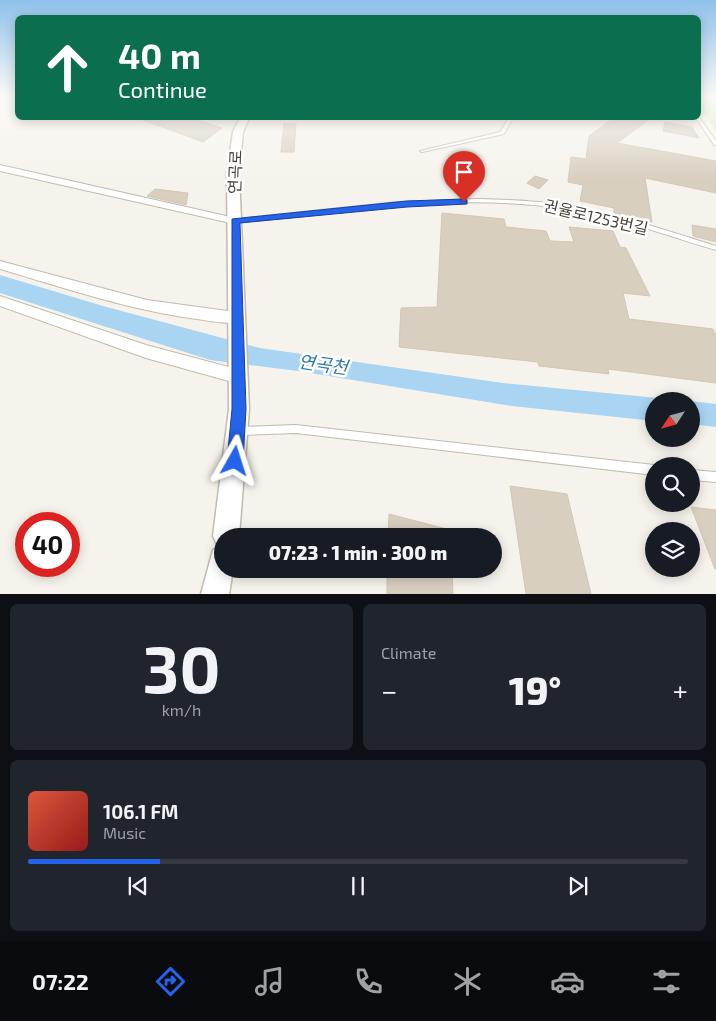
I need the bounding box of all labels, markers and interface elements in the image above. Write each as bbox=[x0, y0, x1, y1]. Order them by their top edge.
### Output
text: 40 m bbox=[118, 34, 201, 76]
icon: ahead bbox=[35, 35, 100, 100]
text: Continue bbox=[118, 76, 207, 102]
street label: 연곡로 bbox=[224, 149, 245, 194]
pin bbox=[443, 151, 485, 202]
icon: arrive bbox=[450, 158, 478, 186]
street label: 권율로1253번길 bbox=[542, 195, 650, 238]
water label: 연곡천 bbox=[297, 350, 352, 379]
north arrow bbox=[645, 392, 700, 448]
map controls bbox=[645, 392, 700, 577]
position arrow bbox=[208, 434, 260, 486]
button: search bbox=[645, 457, 700, 512]
speed limit sign: 40 bbox=[15, 512, 80, 577]
button: layers bbox=[645, 522, 700, 577]
text: 07:23 · 1 min · 300 m bbox=[269, 541, 447, 564]
text: 30 bbox=[143, 628, 220, 706]
text: Climate bbox=[381, 643, 436, 662]
text: 19° bbox=[509, 667, 561, 713]
text: − bbox=[381, 673, 397, 707]
text: + bbox=[673, 673, 688, 707]
text: km/h bbox=[162, 700, 201, 719]
text: 106.1 FM bbox=[103, 800, 179, 823]
text: Music bbox=[103, 823, 146, 842]
icon: previous bbox=[124, 872, 152, 900]
icon: pause bbox=[344, 872, 372, 900]
icon: next bbox=[564, 872, 592, 900]
icon: directions bbox=[153, 964, 188, 999]
icon: music bbox=[252, 964, 287, 999]
icon: phone bbox=[351, 964, 386, 999]
icon: climate bbox=[450, 964, 485, 999]
icon: car bbox=[550, 964, 585, 999]
icon: filters bbox=[649, 964, 684, 999]
text: 07:22 bbox=[32, 968, 89, 994]

